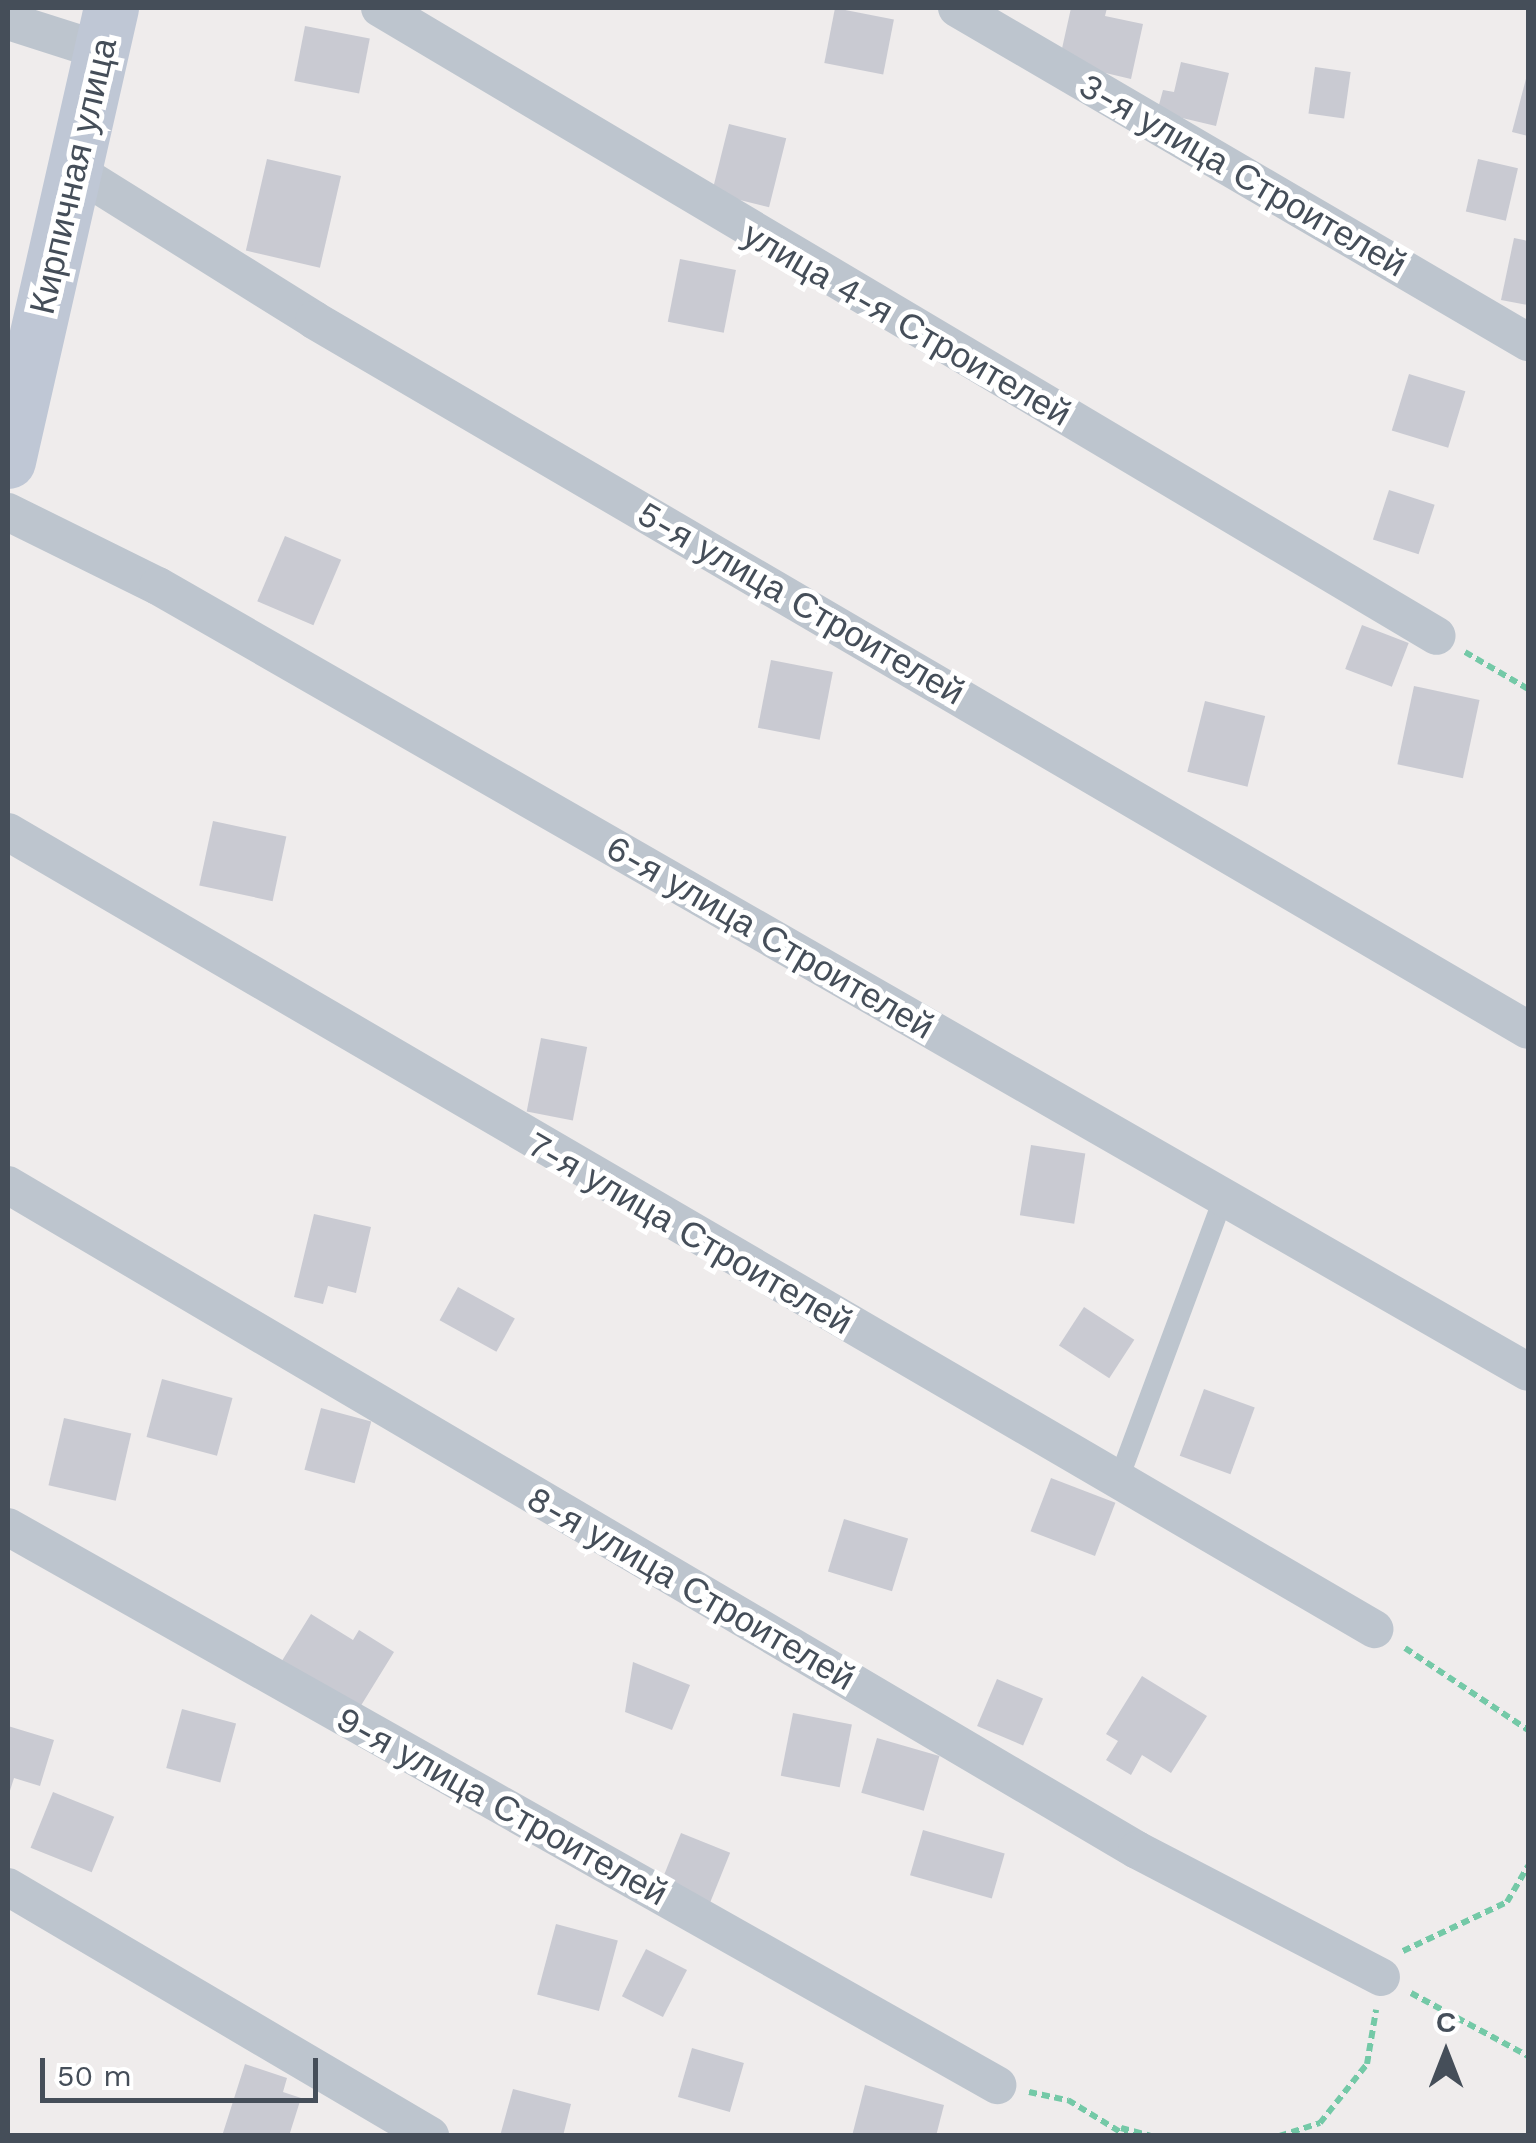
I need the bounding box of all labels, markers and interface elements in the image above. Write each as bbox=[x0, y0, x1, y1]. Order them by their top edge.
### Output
street label: Кирпичная улица bbox=[21, 34, 125, 318]
street label: 3-я улица Строителей bbox=[1072, 64, 1414, 286]
street label: улица 4-я Строителей bbox=[736, 213, 1078, 435]
street label: 5-я улица Строителей bbox=[630, 492, 972, 714]
street label: 6-я улица Строителей bbox=[599, 826, 941, 1048]
street label: 7-я улица Строителей bbox=[520, 1123, 860, 1343]
street label: 8-я улица Строителей bbox=[520, 1477, 862, 1699]
street label: 9-я улица Строителей bbox=[329, 1698, 675, 1914]
north arrow bbox=[1396, 2003, 1496, 2103]
text: С bbox=[1436, 2006, 1456, 2039]
scale bar bbox=[45, 2038, 322, 2100]
text: 50 m bbox=[57, 2058, 132, 2093]

